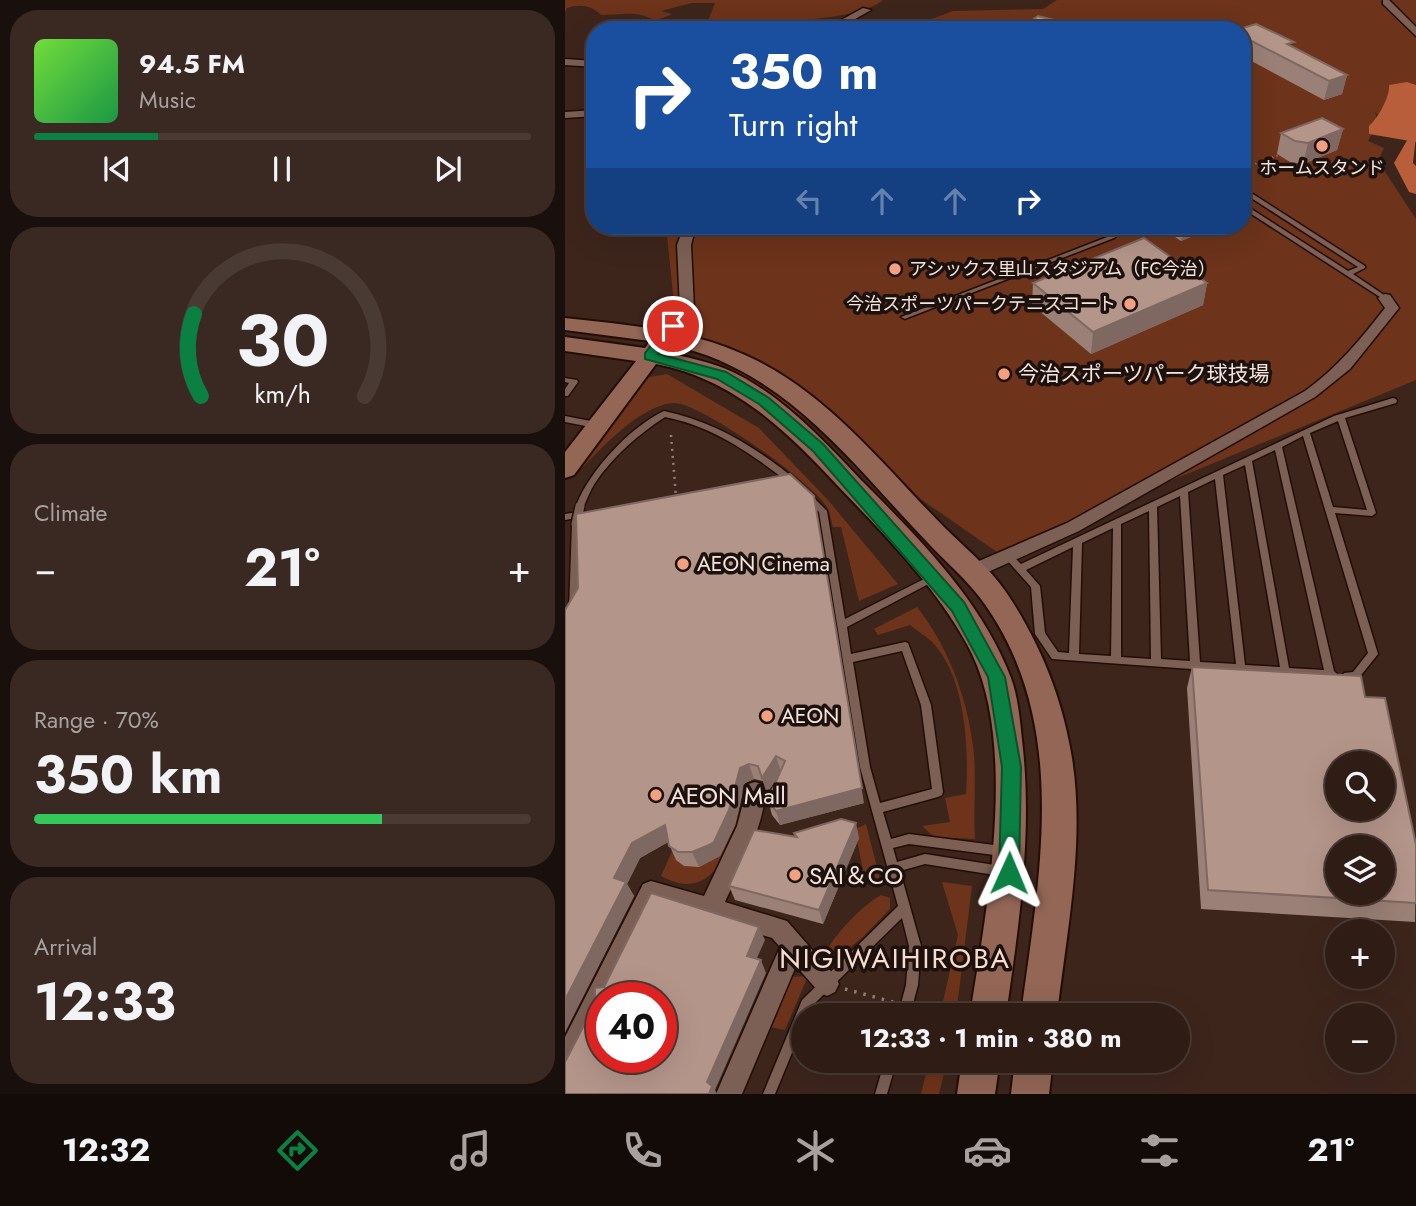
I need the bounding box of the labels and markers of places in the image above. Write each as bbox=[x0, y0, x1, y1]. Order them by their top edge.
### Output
marker: ホームスタンド bbox=[1314, 138, 1330, 154]
place label: ホームスタンド bbox=[1259, 155, 1385, 181]
place label: アシックス里山スタジアム（FC今治） bbox=[909, 256, 1216, 282]
marker: アシックス里山スタジアム（FC今治） bbox=[887, 261, 903, 277]
place label: 今治スポーツパークテニスコート bbox=[846, 291, 1116, 317]
pin bbox=[643, 296, 703, 356]
marker: 今治スポーツパークテニスコート bbox=[1122, 296, 1138, 312]
place label: 今治スポーツパーク球技場 bbox=[1018, 359, 1270, 389]
marker: 今治スポーツパーク球技場 bbox=[996, 366, 1012, 382]
place label: AEON Cinema bbox=[697, 549, 830, 579]
marker: AEON Cinema bbox=[675, 556, 691, 572]
place label: AEON bbox=[781, 701, 839, 731]
marker: AEON bbox=[759, 708, 775, 724]
place label: AEON Mall bbox=[670, 778, 786, 813]
marker: AEON Mall bbox=[648, 787, 664, 803]
place label: SAI＆CO bbox=[809, 858, 903, 893]
marker: SAI＆CO bbox=[787, 867, 803, 883]

